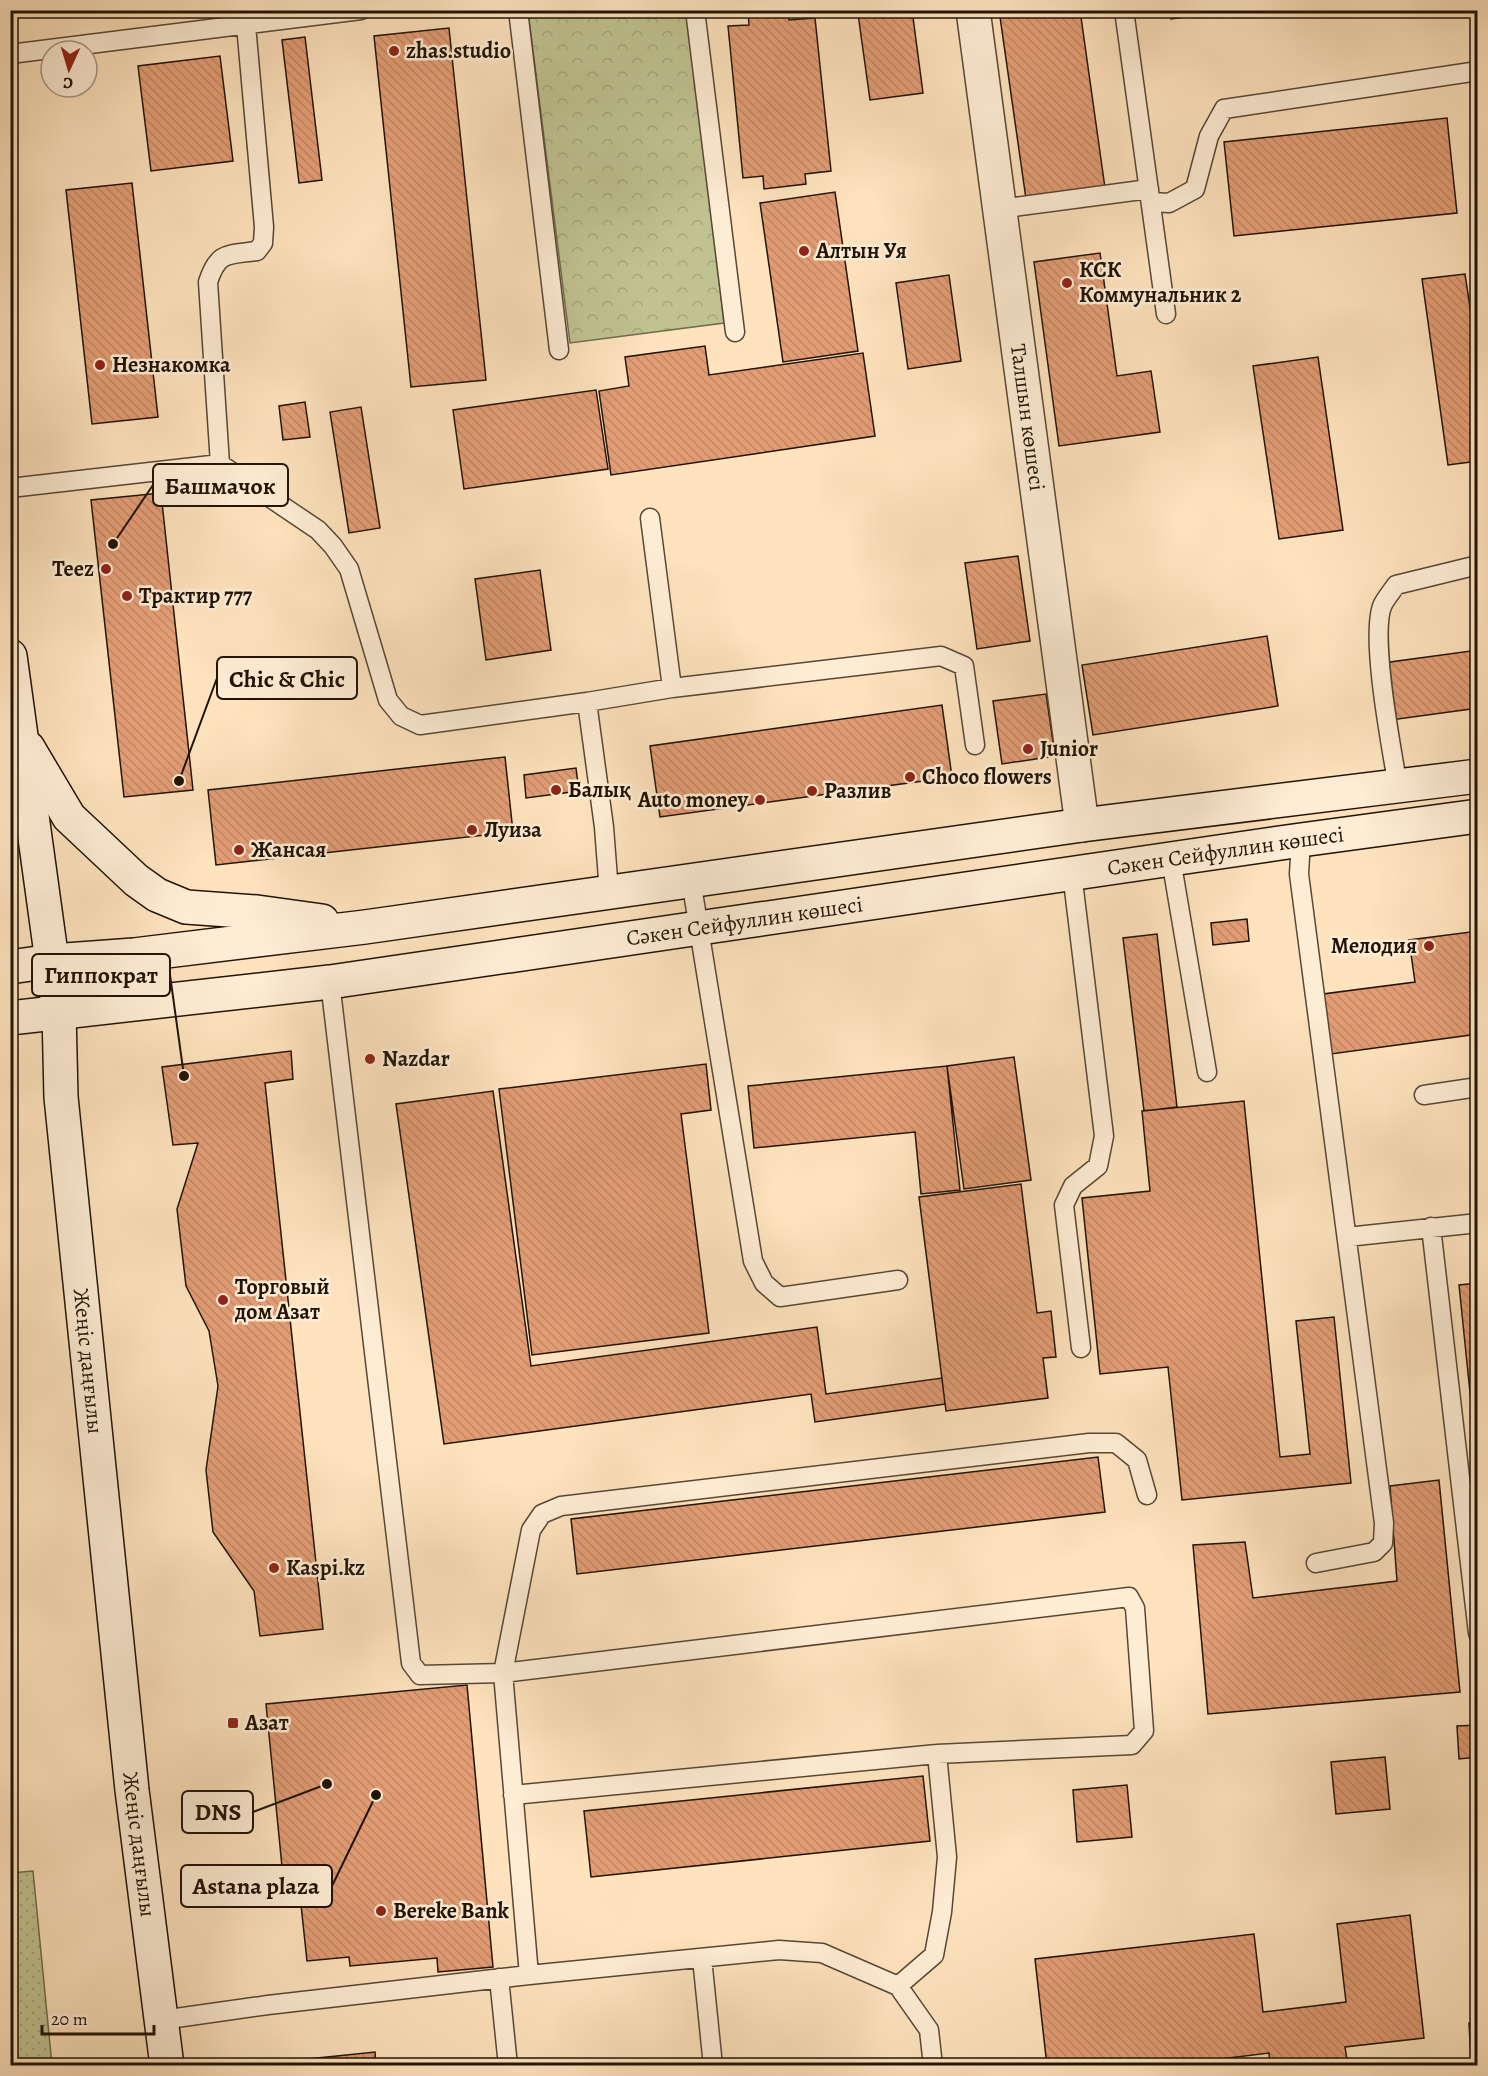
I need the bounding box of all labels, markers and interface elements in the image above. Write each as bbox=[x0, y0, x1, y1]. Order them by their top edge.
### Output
place label: zhas.studio bbox=[406, 36, 511, 66]
north arrow bbox=[39, 39, 99, 99]
marker: zhas.studio bbox=[387, 44, 401, 58]
text: С bbox=[62, 72, 74, 94]
place label: Алтын Уя bbox=[815, 236, 907, 266]
marker: Алтын Уя bbox=[797, 244, 811, 258]
place label: КСК Коммунальник 2 bbox=[1079, 255, 1242, 310]
marker: КСК Коммунальник 2 bbox=[1060, 276, 1074, 290]
street label: Талшын көшесі bbox=[1003, 342, 1052, 493]
place label: Незнакомка bbox=[112, 350, 231, 380]
marker: Незнакомка bbox=[93, 358, 107, 372]
callout: Башмачок bbox=[153, 464, 288, 506]
text: Башмачок bbox=[164, 470, 276, 502]
place label: Teez bbox=[52, 554, 94, 584]
marker: Teez bbox=[99, 562, 113, 576]
place label: Трактир 777 bbox=[139, 581, 253, 611]
marker: Трактир 777 bbox=[120, 589, 134, 603]
callout: Chic & Chic bbox=[217, 657, 357, 699]
text: Chic & Chic bbox=[229, 663, 345, 695]
place label: Junior bbox=[1040, 734, 1098, 764]
marker: Junior bbox=[1021, 742, 1035, 756]
place label: Choco flowers bbox=[922, 762, 1052, 792]
marker: Choco flowers bbox=[903, 770, 917, 784]
place label: Балық bbox=[568, 775, 631, 805]
place label: Разлив bbox=[824, 776, 892, 806]
marker: Балық bbox=[549, 783, 563, 797]
marker: Разлив bbox=[805, 784, 819, 798]
place label: Auto money bbox=[637, 785, 749, 815]
marker: Auto money bbox=[753, 793, 767, 807]
place label: Луиза bbox=[484, 815, 542, 845]
street label: Сәкен Сейфуллин көшесі bbox=[1105, 819, 1346, 883]
marker: Луиза bbox=[465, 823, 479, 837]
place label: Жансая bbox=[251, 835, 326, 865]
marker: Жансая bbox=[232, 843, 246, 857]
street label: Сәкен Сейфуллин көшесі bbox=[624, 889, 865, 953]
place label: Мелодия bbox=[1331, 931, 1417, 961]
marker: Мелодия bbox=[1422, 939, 1436, 953]
callout: Гиппократ bbox=[32, 954, 170, 996]
text: Гиппократ bbox=[44, 959, 158, 991]
place label: Nazdar bbox=[382, 1044, 450, 1074]
marker: Nazdar bbox=[363, 1052, 377, 1066]
place label: Торговый дом Азат bbox=[234, 1272, 329, 1327]
street label: Жеңіс даңғылы bbox=[66, 1287, 110, 1435]
marker: Торговый дом Азат bbox=[216, 1293, 230, 1307]
place label: Kaspi.kz bbox=[286, 1553, 365, 1583]
marker: Kaspi.kz bbox=[267, 1561, 281, 1575]
place label: Азат bbox=[244, 1708, 289, 1738]
marker: Азат bbox=[226, 1716, 240, 1730]
street label: Жеңіс даңғылы bbox=[115, 1771, 163, 1919]
callout: DNS bbox=[182, 1791, 253, 1833]
text: DNS bbox=[194, 1796, 242, 1828]
callout: Astana plaza bbox=[181, 1865, 332, 1907]
text: Astana plaza bbox=[192, 1870, 320, 1902]
place label: Bereke Bank bbox=[393, 1896, 510, 1926]
marker: Bereke Bank bbox=[374, 1904, 388, 1918]
scale bar bbox=[42, 1998, 154, 2036]
text: 20 m bbox=[51, 2007, 88, 2031]

